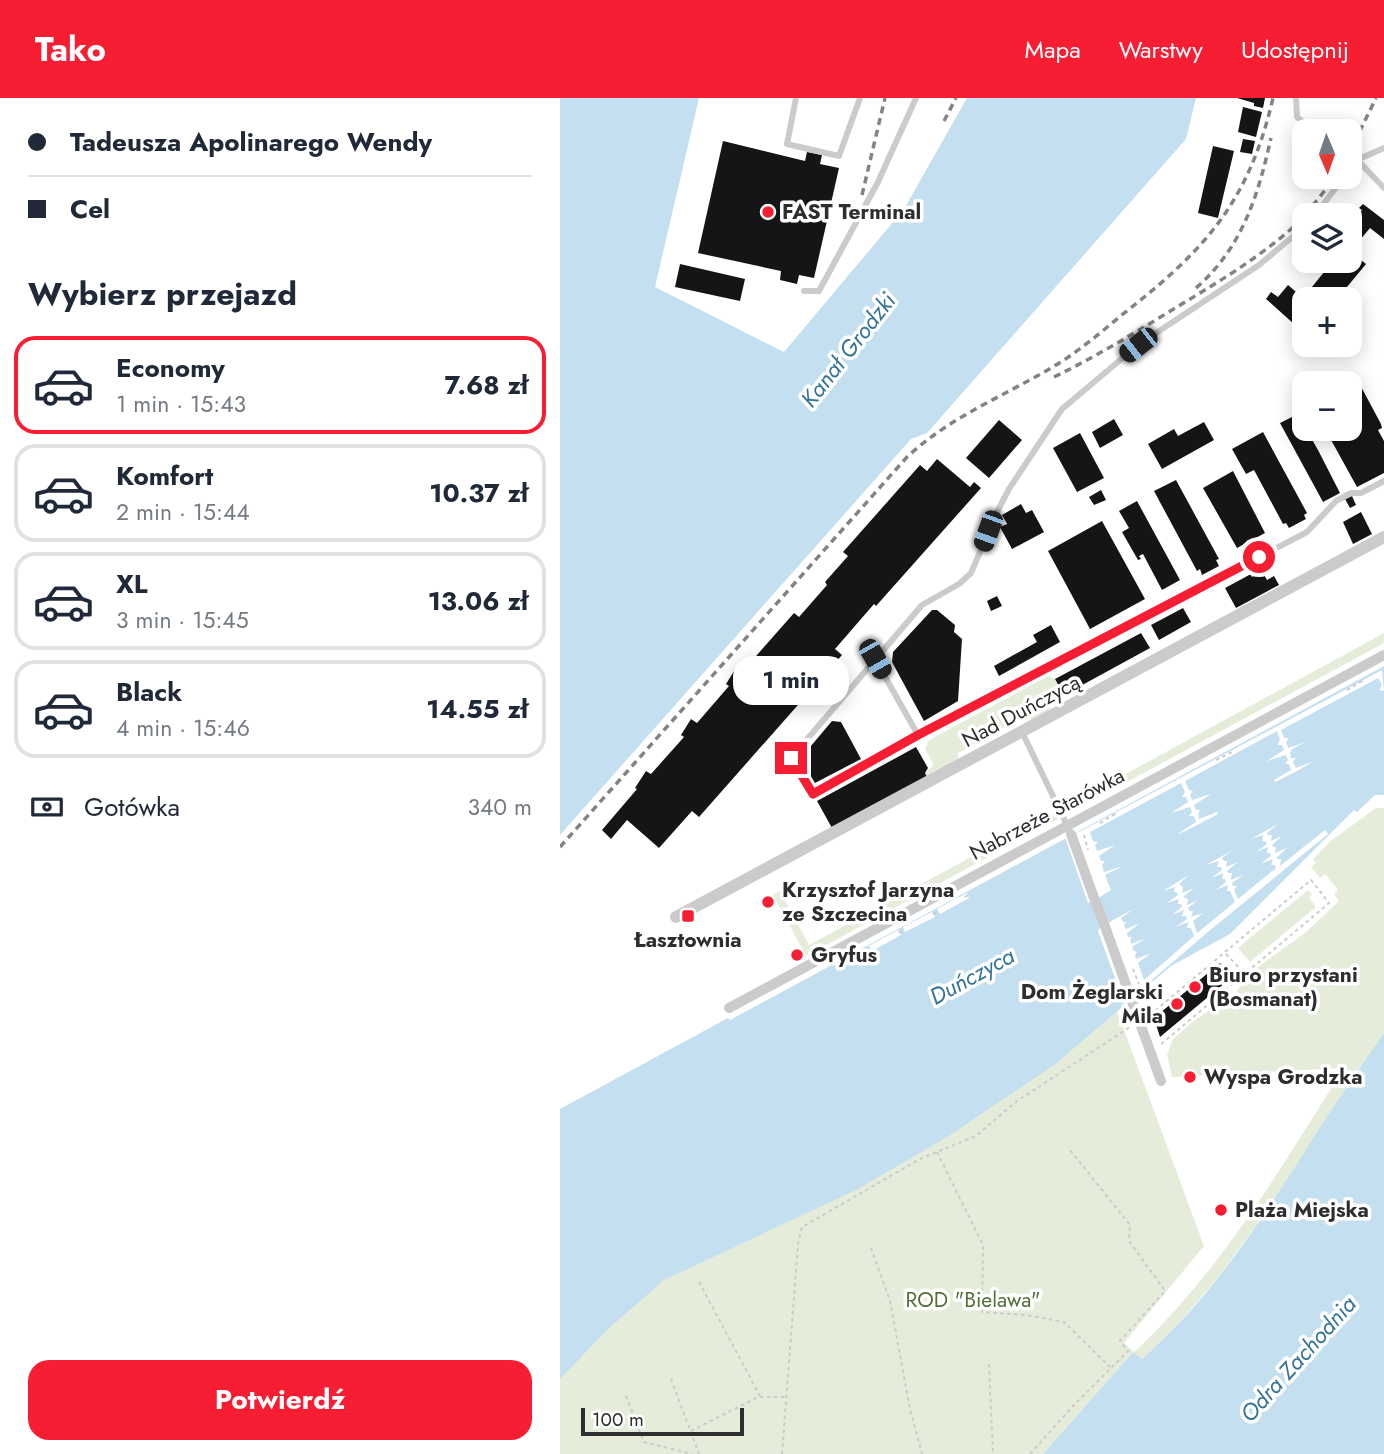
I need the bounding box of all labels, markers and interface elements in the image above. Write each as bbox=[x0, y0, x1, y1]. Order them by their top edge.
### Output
text: Tako bbox=[35, 26, 106, 73]
text: Mapa bbox=[1024, 32, 1081, 67]
text: Warstwy bbox=[1119, 32, 1203, 67]
text: Udostępnij bbox=[1241, 32, 1349, 67]
north arrow bbox=[1292, 119, 1362, 189]
map controls bbox=[1292, 119, 1362, 441]
text: Tadeusza Apolinarego Wendy bbox=[70, 123, 432, 161]
text: Cel bbox=[70, 190, 110, 228]
place label: FAST Terminal bbox=[782, 197, 921, 227]
button: layers bbox=[1292, 203, 1362, 273]
marker: FAST Terminal bbox=[760, 204, 776, 220]
text: Wybierz przejazd bbox=[28, 271, 297, 317]
water label: Kanał Grodzki bbox=[792, 285, 904, 415]
button: + bbox=[1292, 287, 1362, 357]
car bbox=[1115, 324, 1162, 366]
text: Economy bbox=[116, 349, 225, 387]
icon: car bbox=[32, 354, 95, 417]
text: 7.68 zł bbox=[444, 366, 528, 404]
button: − bbox=[1292, 371, 1362, 441]
text: 1 min · 15:43 bbox=[116, 387, 246, 421]
text: Komfort bbox=[116, 457, 213, 495]
icon: car bbox=[32, 462, 95, 525]
text: 10.37 zł bbox=[429, 474, 528, 512]
text: 2 min · 15:44 bbox=[116, 495, 250, 529]
car bbox=[971, 508, 1006, 554]
route start bbox=[1243, 541, 1275, 573]
text: XL bbox=[116, 565, 148, 603]
icon: car bbox=[32, 570, 95, 633]
text: 13.06 zł bbox=[428, 582, 528, 620]
text: 3 min · 15:45 bbox=[116, 603, 249, 637]
car bbox=[856, 636, 895, 682]
callout: 1 min bbox=[733, 656, 849, 706]
text: 1 min bbox=[762, 663, 820, 697]
street label: Nad Duńczycą bbox=[957, 667, 1085, 755]
text: Black bbox=[116, 673, 182, 711]
icon: car bbox=[32, 678, 95, 741]
text: 14.55 zł bbox=[426, 690, 528, 728]
text: 4 min · 15:46 bbox=[116, 711, 250, 745]
route end bbox=[775, 742, 807, 774]
street label: Nabrzeże Starówka bbox=[964, 761, 1130, 867]
icon: cash bbox=[28, 788, 66, 826]
text: Gotówka bbox=[84, 788, 180, 826]
text: 340 m bbox=[467, 790, 532, 824]
place label: Krzysztof Jarzyna ze Szczecina bbox=[782, 875, 954, 929]
marker: Krzysztof Jarzyna ze Szczecina bbox=[760, 894, 776, 910]
marker: Łasztownia bbox=[680, 908, 696, 924]
place label: Łasztownia bbox=[634, 925, 742, 955]
water label: Duńczyca bbox=[923, 939, 1021, 1013]
place label: Gryfus bbox=[811, 940, 878, 970]
marker: Gryfus bbox=[789, 947, 805, 963]
place label: Biuro przystani (Bosmanat) bbox=[1209, 960, 1358, 1014]
place label: Dom Żeglarski Mila bbox=[1021, 977, 1163, 1031]
marker: Biuro przystani (Bosmanat) bbox=[1187, 979, 1203, 995]
marker: Dom Żeglarski Mila bbox=[1169, 996, 1185, 1012]
place label: Wyspa Grodzka bbox=[1204, 1062, 1363, 1092]
marker: Wyspa Grodzka bbox=[1182, 1069, 1198, 1085]
place label: Plaża Miejska bbox=[1235, 1195, 1369, 1225]
marker: Plaża Miejska bbox=[1213, 1202, 1229, 1218]
park label: ROD "Bielawa" bbox=[905, 1285, 1041, 1315]
water label: Odra Zachodnia bbox=[1232, 1288, 1364, 1430]
button: Potwierdź bbox=[28, 1360, 532, 1440]
scale bar bbox=[581, 1405, 744, 1437]
text: 100 m bbox=[592, 1406, 644, 1433]

